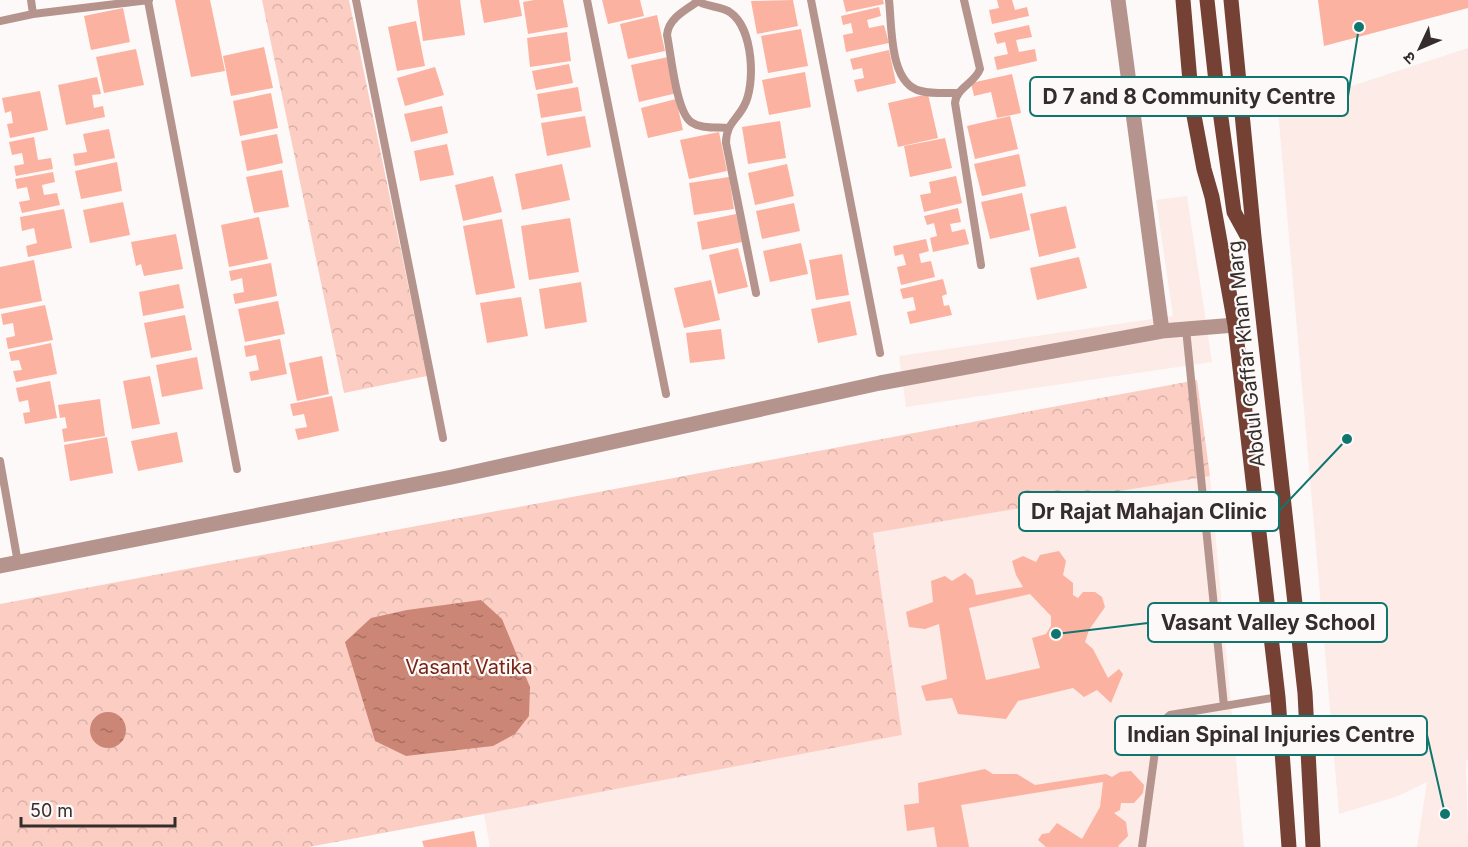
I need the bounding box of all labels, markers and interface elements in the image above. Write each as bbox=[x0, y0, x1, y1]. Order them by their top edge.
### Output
north arrow bbox=[1390, 18, 1450, 78]
text: उ bbox=[1398, 48, 1420, 69]
callout: D 7 and 8 Community Centre bbox=[1030, 77, 1348, 116]
text: D 7 and 8 Community Centre bbox=[1042, 84, 1336, 109]
street label: Abdul Gaffar Khan Marg bbox=[1222, 240, 1270, 468]
callout: Dr Rajat Mahajan Clinic bbox=[1019, 492, 1279, 531]
text: Dr Rajat Mahajan Clinic bbox=[1031, 499, 1267, 524]
callout: Vasant Valley School bbox=[1148, 603, 1387, 642]
text: Vasant Valley School bbox=[1161, 610, 1375, 635]
park label: Vasant Vatika bbox=[405, 655, 533, 679]
callout: Indian Spinal Injuries Centre bbox=[1115, 716, 1427, 755]
text: Indian Spinal Injuries Centre bbox=[1127, 722, 1415, 747]
scale bar bbox=[21, 790, 176, 828]
text: 50 m bbox=[30, 800, 73, 821]

